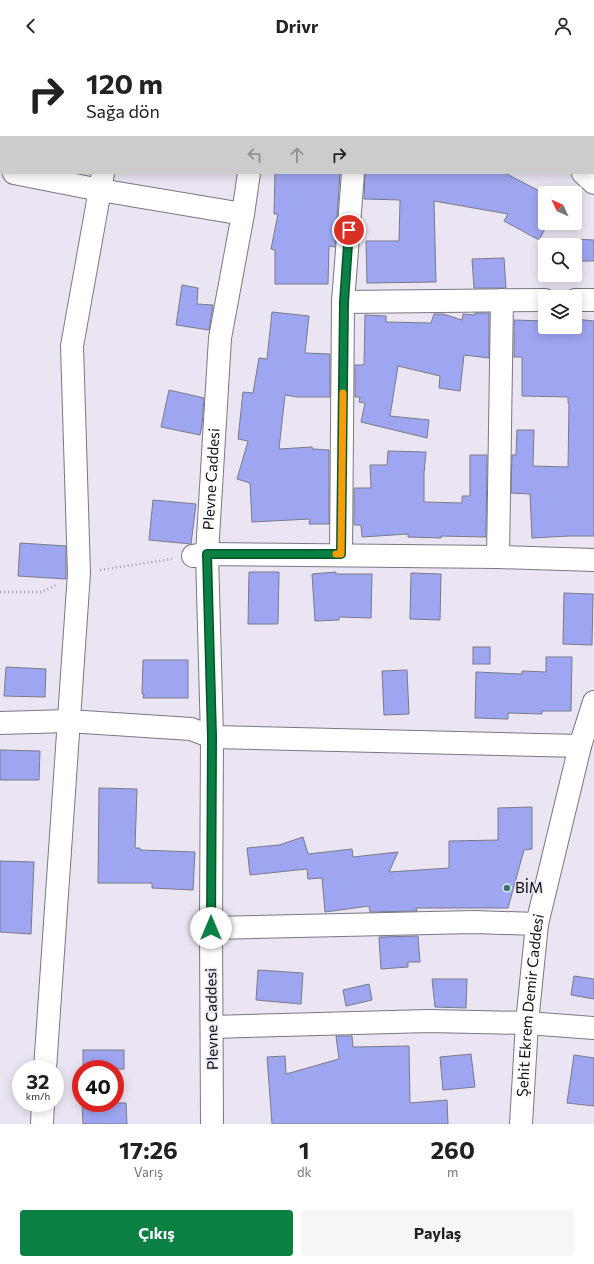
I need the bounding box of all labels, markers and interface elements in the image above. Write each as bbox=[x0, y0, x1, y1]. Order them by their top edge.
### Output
icon: back bbox=[20, 15, 42, 37]
text: Drivr bbox=[276, 15, 318, 37]
icon: person bbox=[552, 15, 574, 37]
text: 120 m bbox=[86, 66, 163, 100]
icon: right bbox=[20, 68, 72, 120]
text: Sağa dön bbox=[86, 100, 160, 122]
icon: left bbox=[244, 144, 266, 166]
icon: ahead bbox=[286, 144, 308, 166]
icon: right bbox=[328, 144, 350, 166]
north arrow bbox=[538, 186, 582, 230]
map controls bbox=[538, 186, 582, 334]
pin bbox=[332, 213, 366, 247]
icon: arrive bbox=[338, 219, 360, 241]
button: search bbox=[538, 238, 582, 282]
button: layers bbox=[538, 290, 582, 334]
street label: Plevne Caddesi bbox=[198, 428, 223, 531]
place label: BİM bbox=[515, 878, 543, 896]
marker: BİM bbox=[502, 883, 512, 893]
position arrow bbox=[190, 907, 232, 949]
street label: Şehit Ekrem Demir Caddesi bbox=[513, 912, 547, 1097]
street label: Plevne Caddesi bbox=[201, 968, 221, 1070]
speed limit sign: 40 bbox=[72, 1060, 124, 1112]
text: 32 bbox=[27, 1069, 49, 1093]
text: km/h bbox=[26, 1090, 50, 1102]
text: 17:26 bbox=[119, 1135, 178, 1164]
text: 1 bbox=[299, 1135, 310, 1164]
text: 260 bbox=[431, 1135, 475, 1164]
text: Varış bbox=[134, 1164, 163, 1180]
text: dk bbox=[297, 1164, 312, 1180]
text: m bbox=[447, 1164, 458, 1180]
button: Çıkış bbox=[20, 1210, 293, 1256]
button: Paylaş bbox=[301, 1210, 574, 1256]

